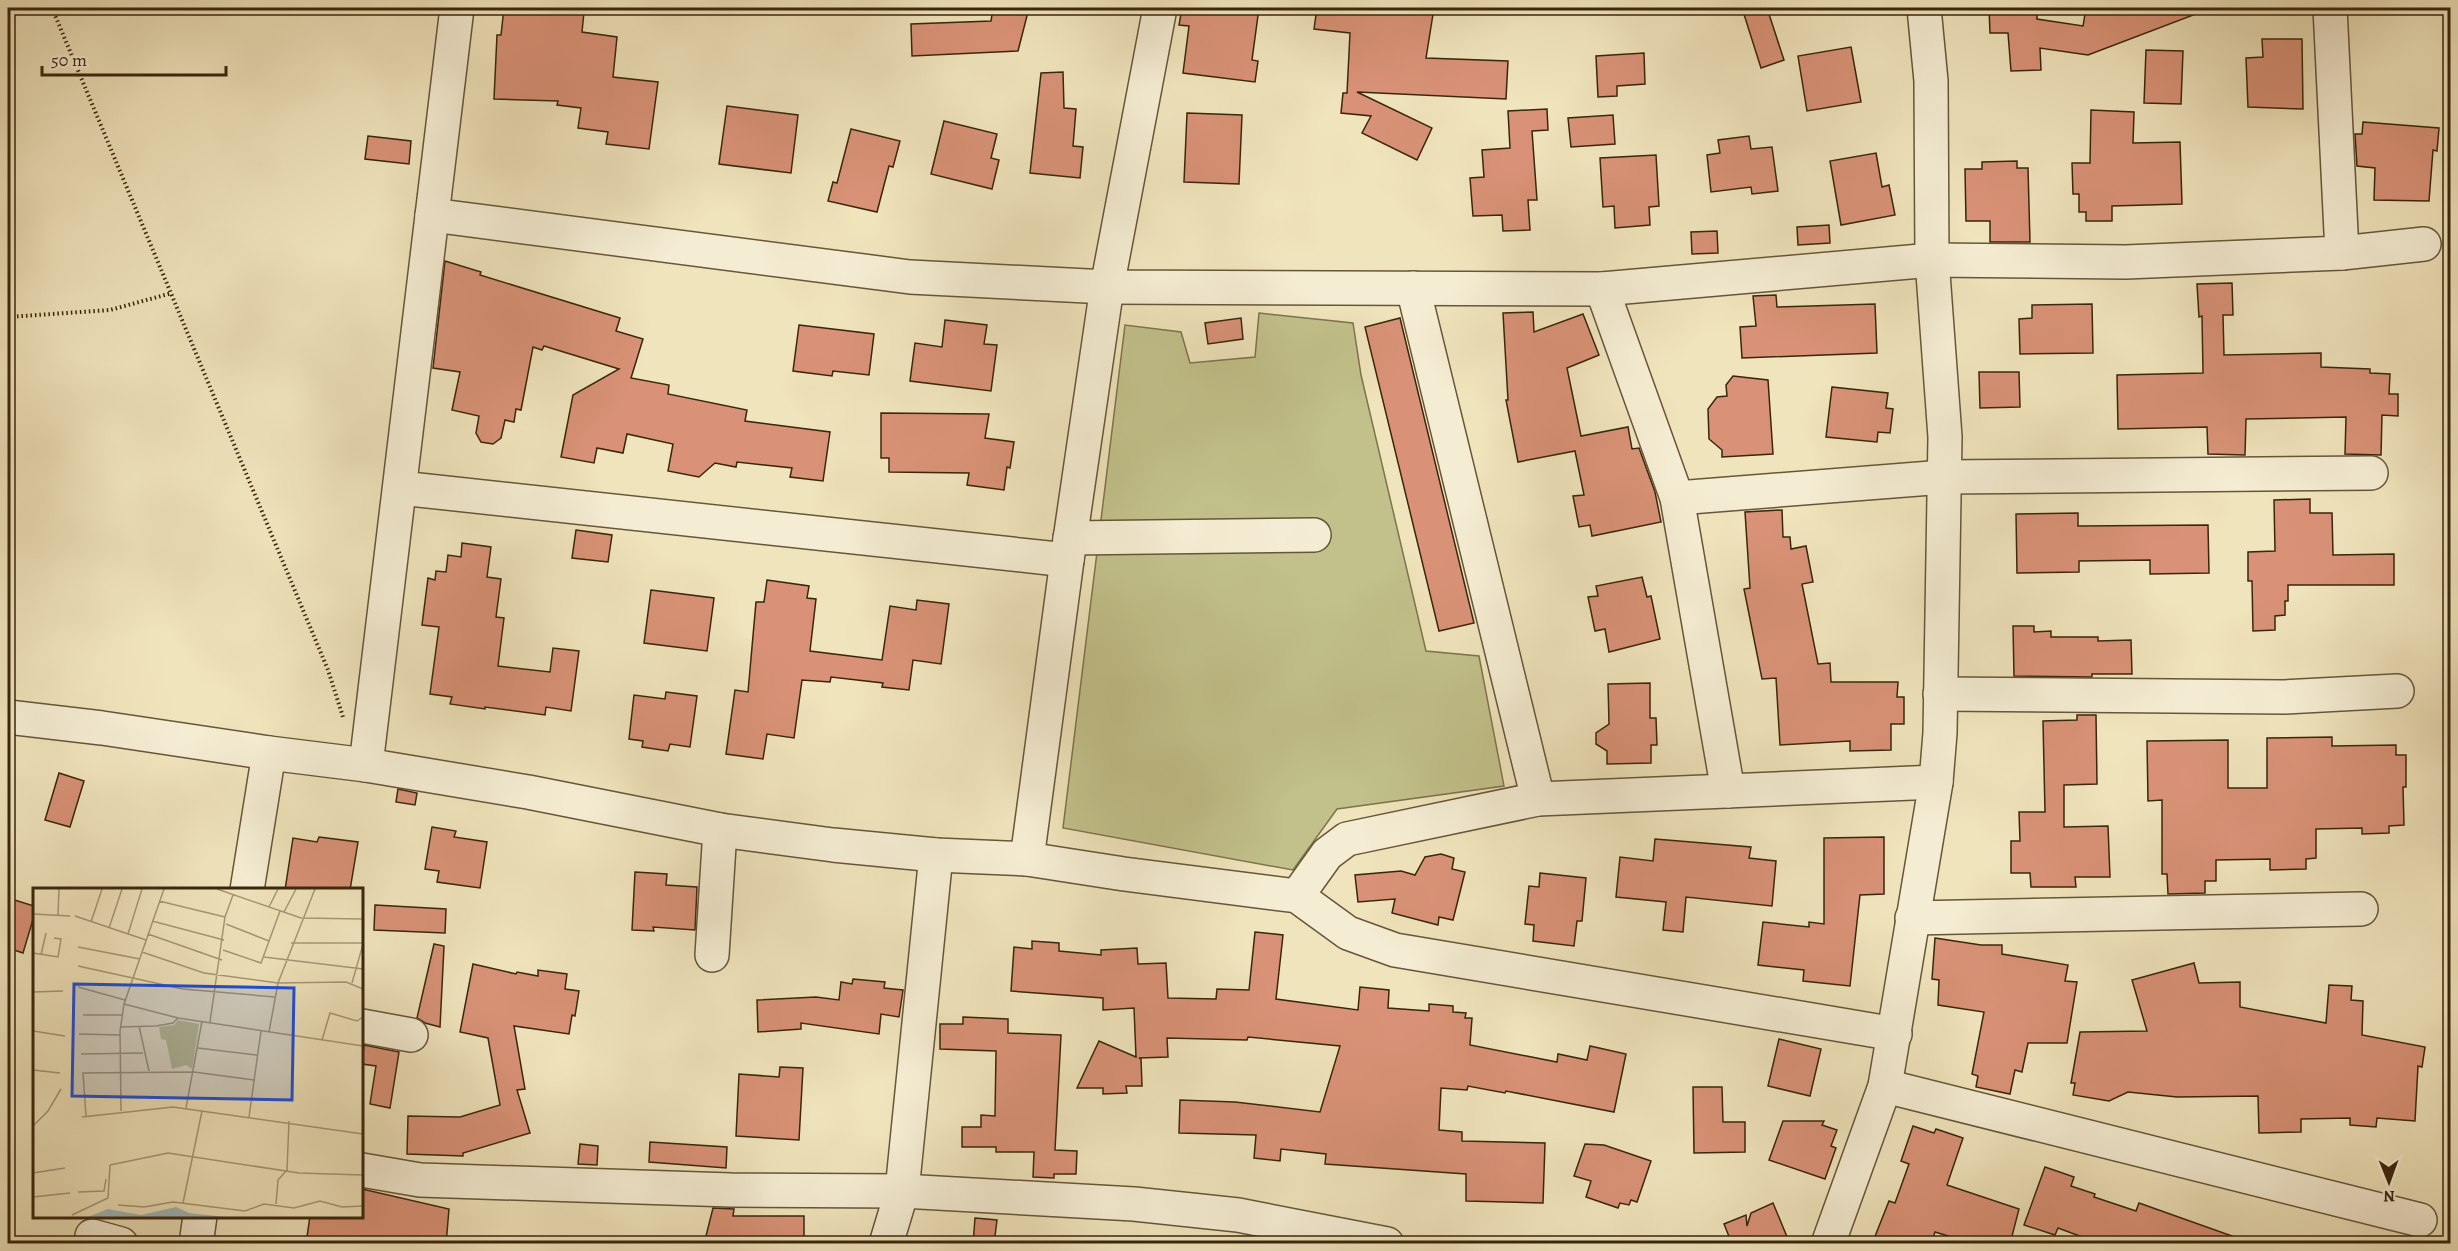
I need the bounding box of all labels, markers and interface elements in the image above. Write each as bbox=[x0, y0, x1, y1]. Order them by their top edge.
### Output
scale bar bbox=[42, 39, 226, 77]
text: 50 m bbox=[51, 48, 87, 72]
inset map bbox=[33, 888, 363, 1218]
north arrow bbox=[2359, 1152, 2419, 1212]
text: N bbox=[2383, 1185, 2395, 1207]

